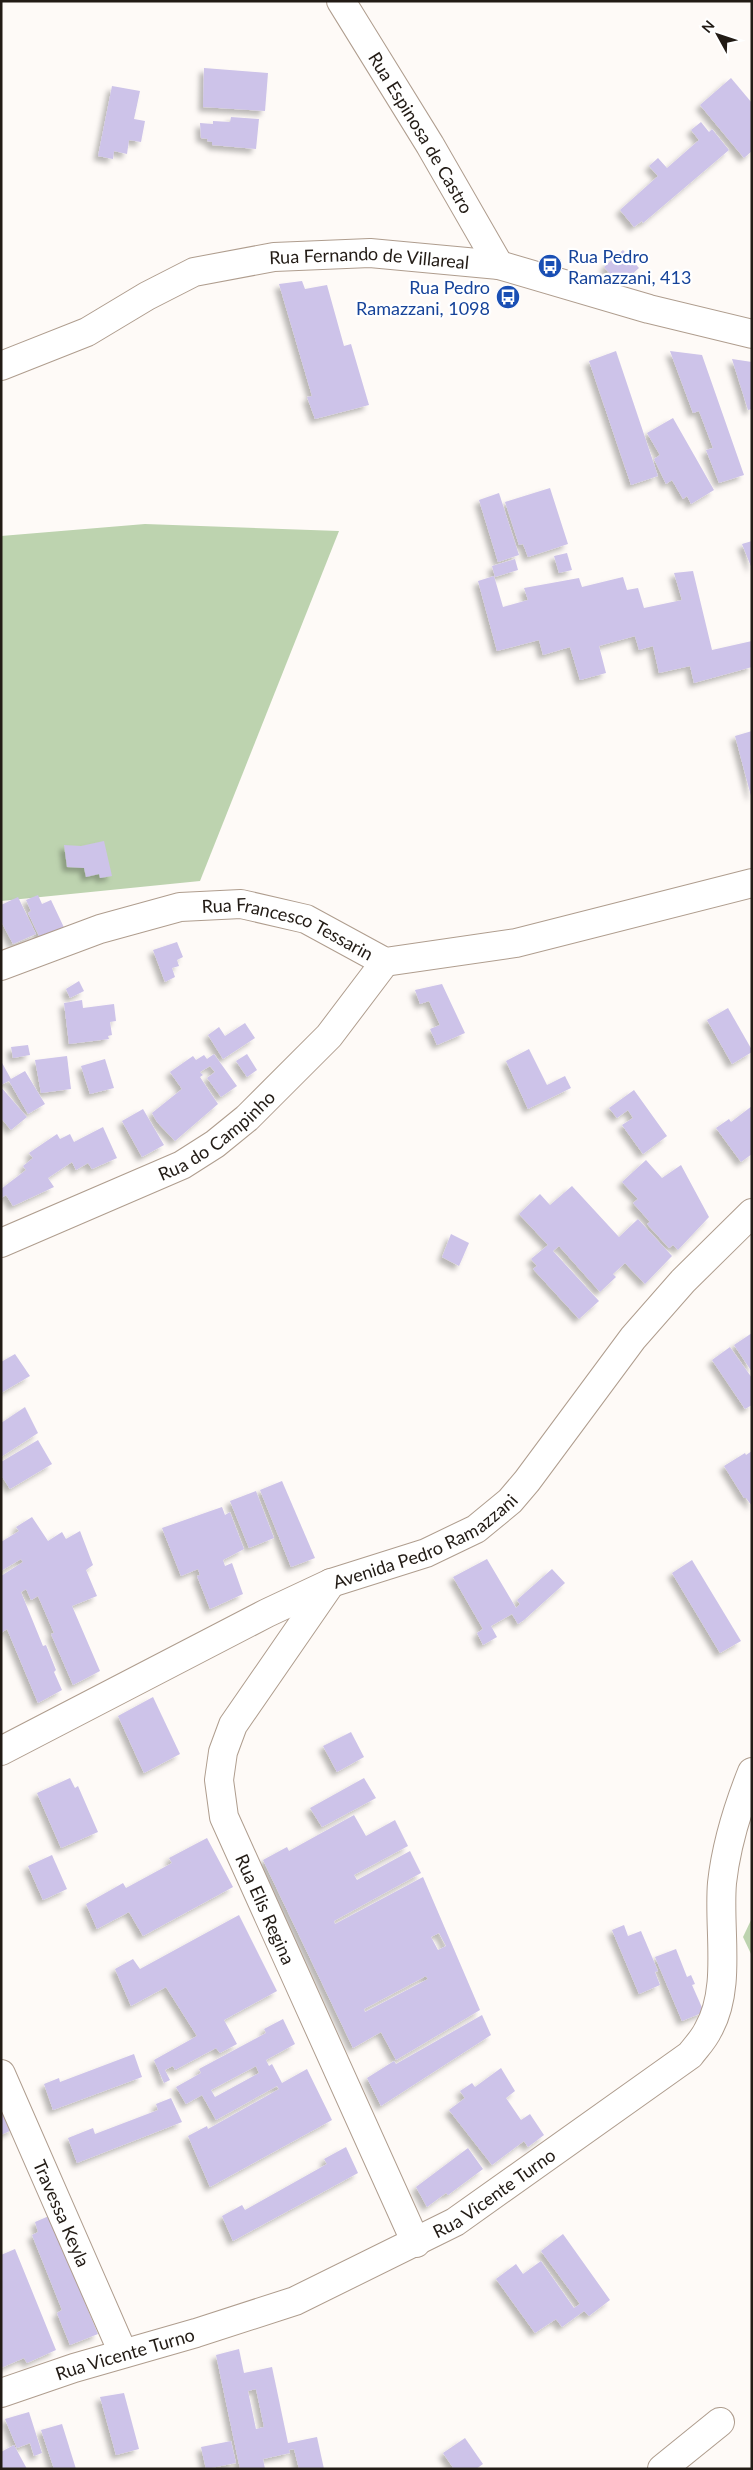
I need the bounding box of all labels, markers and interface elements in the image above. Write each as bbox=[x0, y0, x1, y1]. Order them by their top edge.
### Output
north arrow bbox=[693, 10, 743, 60]
text: N bbox=[698, 17, 718, 36]
street label: Rua Espinosa de Castro bbox=[364, 48, 478, 217]
street label: Rua Fernando de Villareal bbox=[269, 242, 470, 273]
place label: Rua Pedro Ramazzani, 413 bbox=[568, 245, 691, 288]
bus stop icon: Rua Pedro Ramazzani, 413 bbox=[537, 253, 563, 279]
place label: Rua Pedro Ramazzani, 1098 bbox=[356, 276, 490, 319]
bus stop icon: Rua Pedro Ramazzani, 1098 bbox=[495, 284, 521, 310]
street label: Rua Francesco Tessarin bbox=[201, 893, 377, 965]
street label: Rua do Campinho bbox=[155, 1086, 279, 1185]
street label: Avenida Pedro Ramazzani bbox=[330, 1489, 522, 1593]
street label: Rua Elis Regina bbox=[231, 1850, 300, 1968]
street label: Rua Vicente Turno bbox=[429, 2143, 560, 2242]
street label: Travessa Keyla bbox=[29, 2156, 95, 2270]
street label: Rua Vicente Turno bbox=[52, 2323, 197, 2385]

